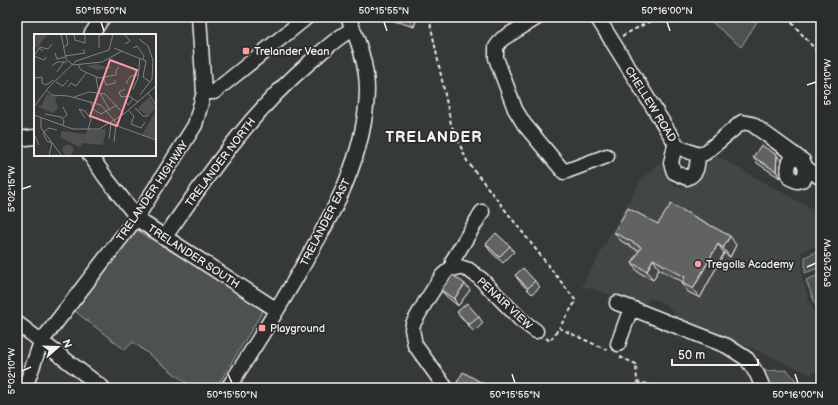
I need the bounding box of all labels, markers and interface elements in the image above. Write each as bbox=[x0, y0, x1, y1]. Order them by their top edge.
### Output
text: 50°15'50"N bbox=[76, 5, 126, 17]
text: 50°15'55"N bbox=[359, 5, 409, 17]
text: 50°16'00"N bbox=[641, 5, 693, 17]
inset map bbox=[34, 34, 156, 156]
place label: Trelander Vean bbox=[254, 45, 329, 58]
marker: Trelander Vean bbox=[241, 46, 251, 56]
text: 5°02'10"W bbox=[822, 59, 834, 105]
street label: CHELLEW ROAD bbox=[622, 64, 679, 144]
street label: TRELANDER NORTH bbox=[183, 115, 258, 209]
district label: TRELANDER bbox=[385, 128, 483, 147]
street label: TRELANDER HIGHWAY bbox=[114, 138, 191, 244]
text: 5°02'15"W bbox=[6, 166, 18, 212]
street label: TRELANDER EAST bbox=[298, 176, 353, 268]
street label: TRELANDER SOUTH bbox=[145, 222, 242, 291]
text: 5°02'05"W bbox=[822, 239, 834, 287]
place label: Tregolls Academy bbox=[706, 258, 794, 271]
marker: Tregolls Academy bbox=[693, 259, 703, 269]
street label: PENAIR VIEW bbox=[474, 275, 535, 332]
place label: Playground bbox=[270, 322, 325, 335]
marker: Playground bbox=[257, 323, 267, 333]
north arrow bbox=[38, 327, 78, 367]
text: N bbox=[59, 338, 74, 350]
scale bar bbox=[672, 341, 758, 367]
text: 5°02'10"W bbox=[6, 348, 18, 394]
text: 50 m bbox=[678, 348, 705, 363]
text: 50°15'50"N bbox=[207, 389, 257, 401]
text: 50°15'55"N bbox=[490, 389, 540, 401]
text: 50°16'00"N bbox=[772, 389, 824, 401]

